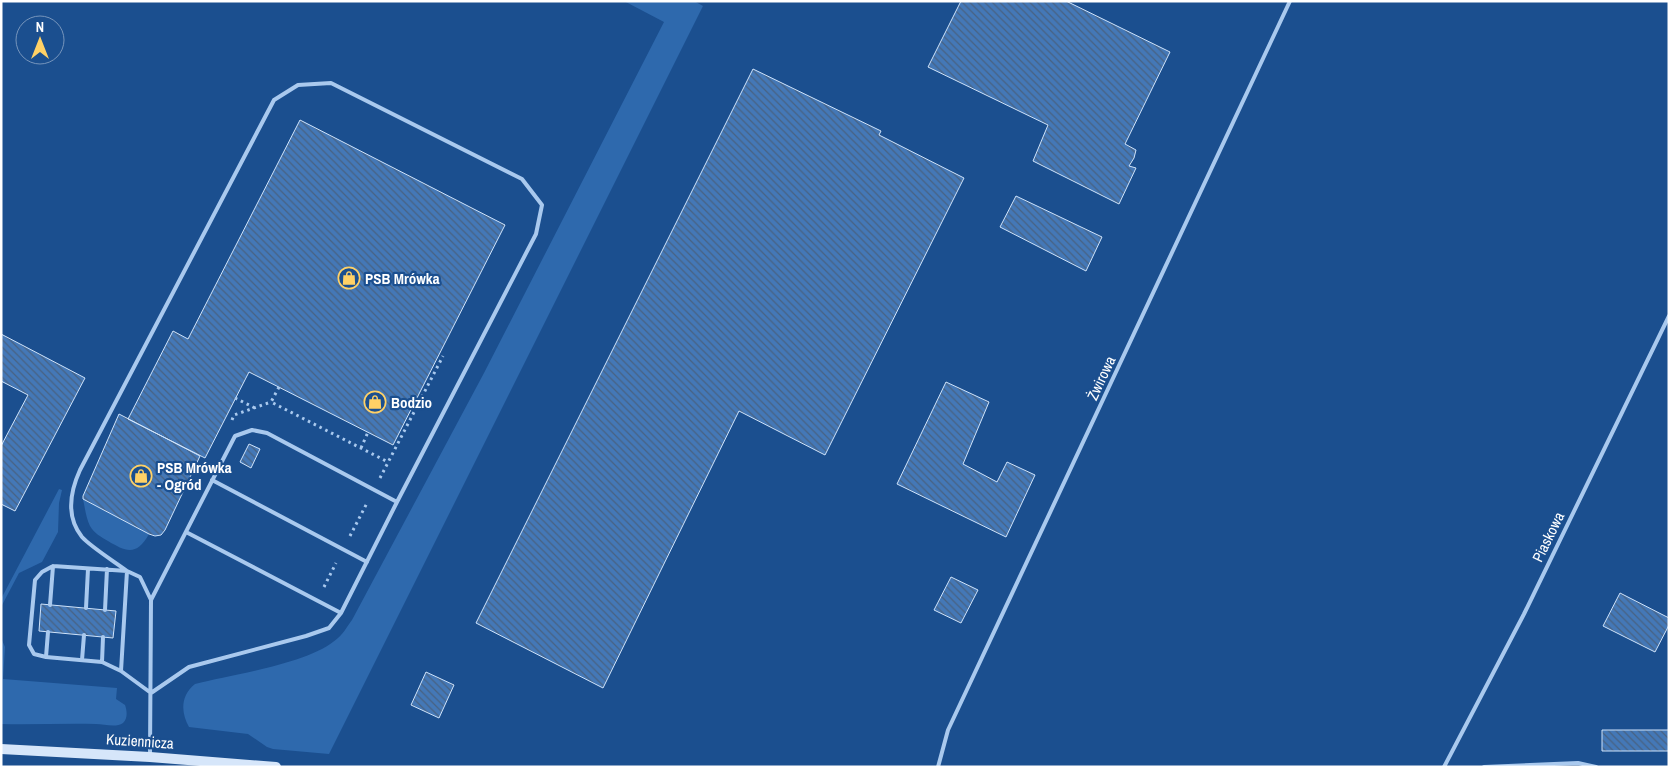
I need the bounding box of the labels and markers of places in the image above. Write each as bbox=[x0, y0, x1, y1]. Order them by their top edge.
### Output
shop icon: PSB Mrówka bbox=[337, 266, 361, 290]
place label: PSB Mrówka bbox=[365, 268, 440, 289]
shop icon: Bodzio bbox=[363, 390, 387, 414]
place label: Bodzio bbox=[391, 392, 432, 413]
place label: PSB Mrówka - Ogród bbox=[157, 457, 232, 495]
shop icon: PSB Mrówka - Ogród bbox=[129, 464, 153, 488]

